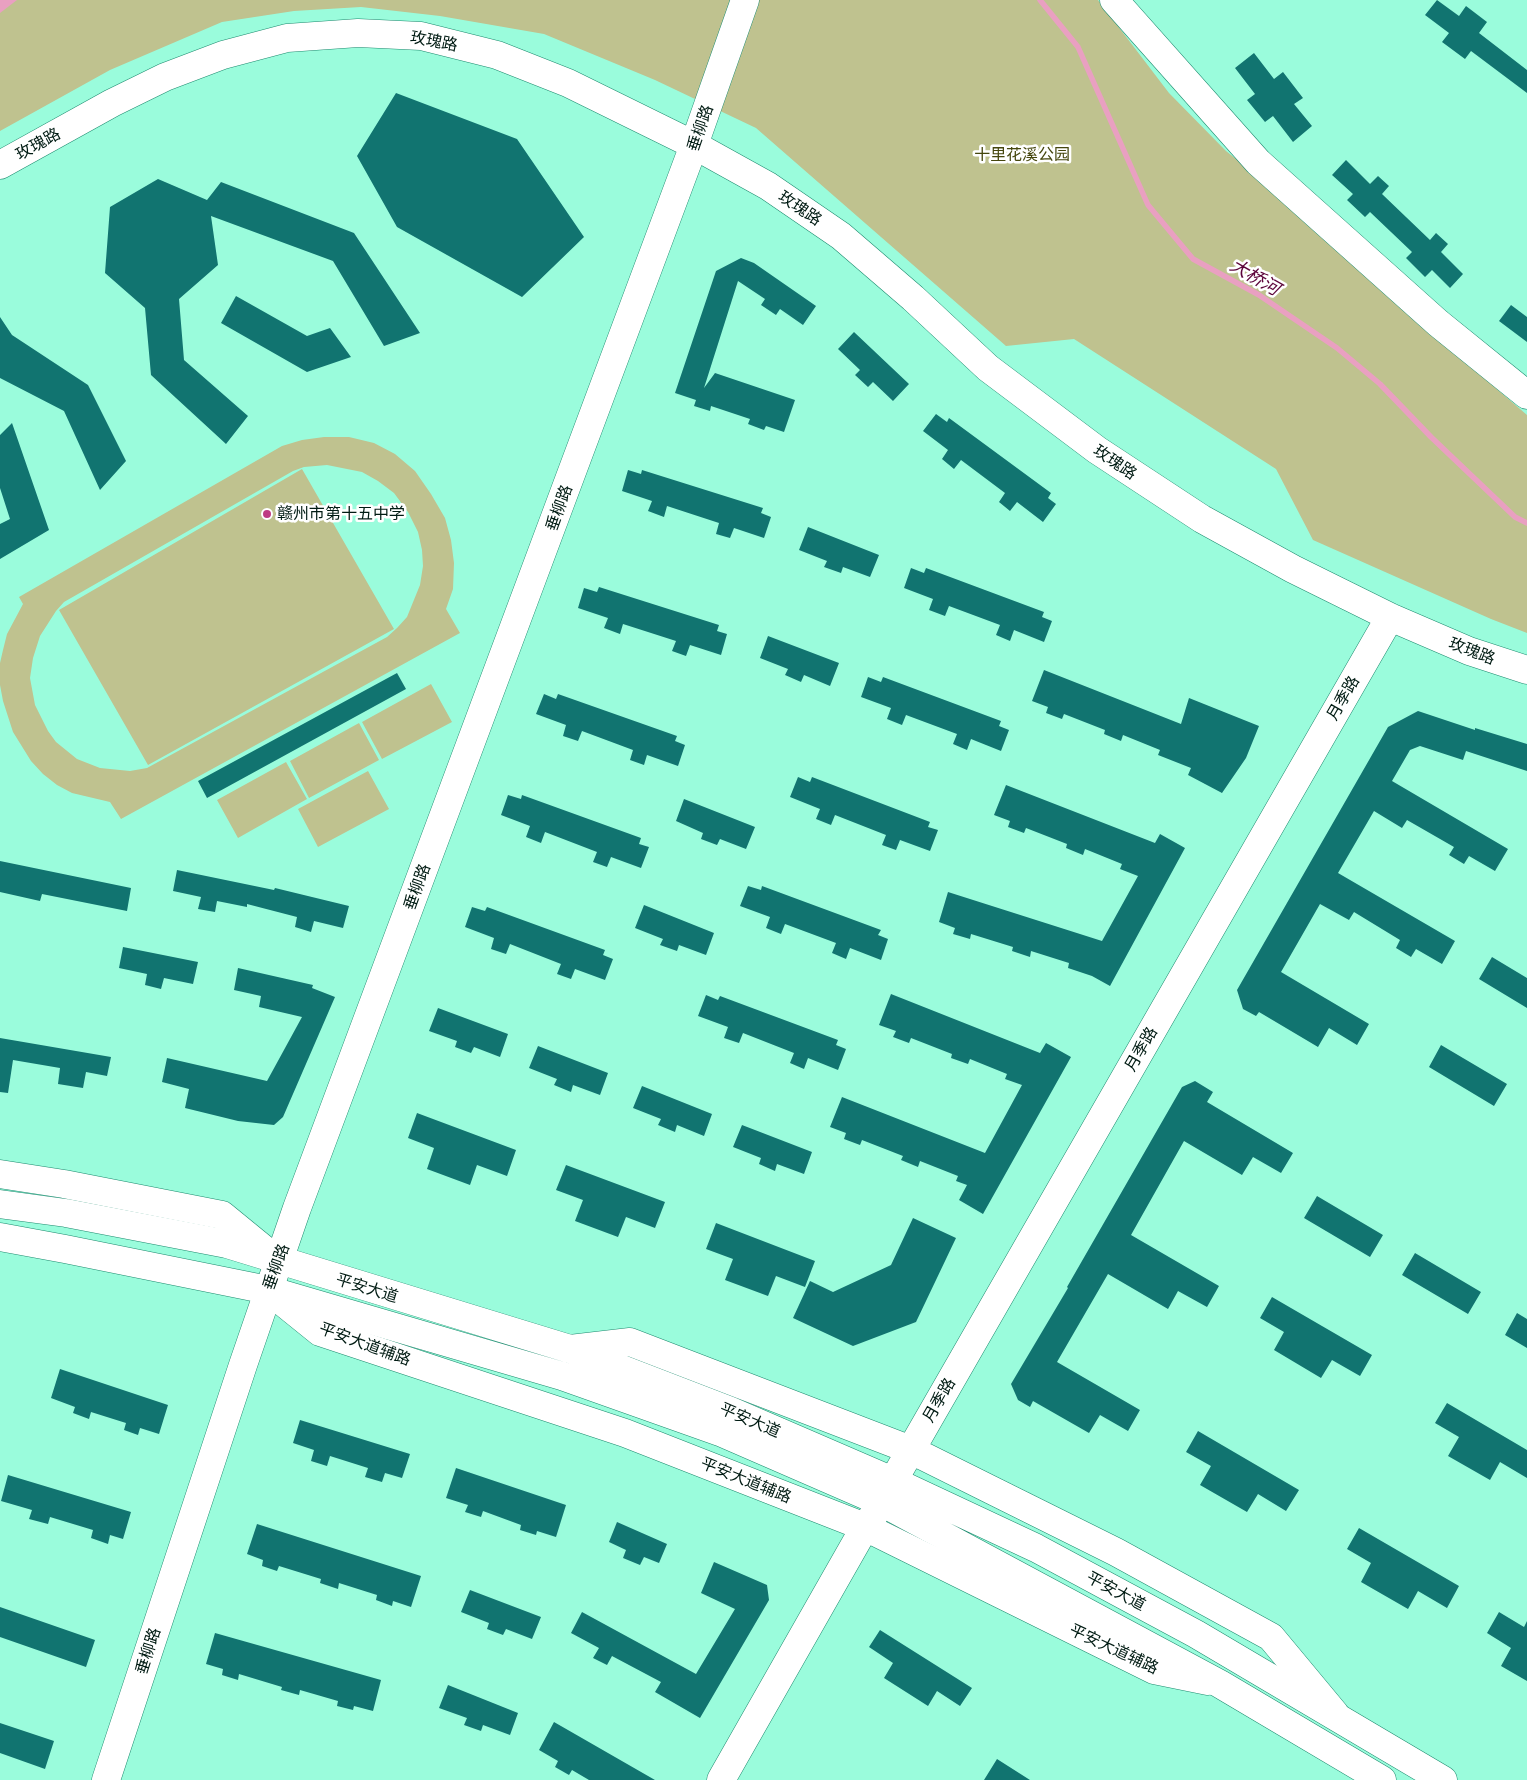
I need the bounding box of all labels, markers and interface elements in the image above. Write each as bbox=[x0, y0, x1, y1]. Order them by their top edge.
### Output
street label: 玫瑰路 bbox=[409, 27, 459, 55]
street label: 垂柳路 bbox=[683, 102, 717, 154]
street label: 玫瑰路 bbox=[12, 124, 64, 164]
park label: 十里花溪公园 bbox=[974, 145, 1070, 165]
street label: 玫瑰路 bbox=[775, 187, 825, 229]
water label: 大桥河 bbox=[1226, 254, 1284, 300]
street label: 玫瑰路 bbox=[1090, 441, 1140, 483]
street label: 垂柳路 bbox=[542, 482, 576, 534]
place label: 赣州市第十五中学 bbox=[277, 504, 405, 524]
marker: 赣州市第十五中学 bbox=[261, 508, 273, 520]
street label: 玫瑰路 bbox=[1446, 633, 1498, 669]
street label: 月季路 bbox=[1323, 672, 1363, 724]
street label: 垂柳路 bbox=[400, 861, 434, 913]
street label: 月季路 bbox=[1121, 1023, 1161, 1075]
street label: 垂柳路 bbox=[259, 1241, 293, 1293]
street label: 平安大道 bbox=[334, 1269, 400, 1307]
street label: 平安大道辅路 bbox=[317, 1319, 413, 1369]
street label: 月季路 bbox=[919, 1374, 959, 1426]
street label: 平安大道 bbox=[717, 1399, 783, 1441]
street label: 平安大道辅路 bbox=[698, 1453, 794, 1507]
street label: 平安大道 bbox=[1083, 1568, 1149, 1614]
street label: 平安大道辅路 bbox=[1066, 1620, 1162, 1678]
street label: 垂柳路 bbox=[131, 1625, 165, 1677]

